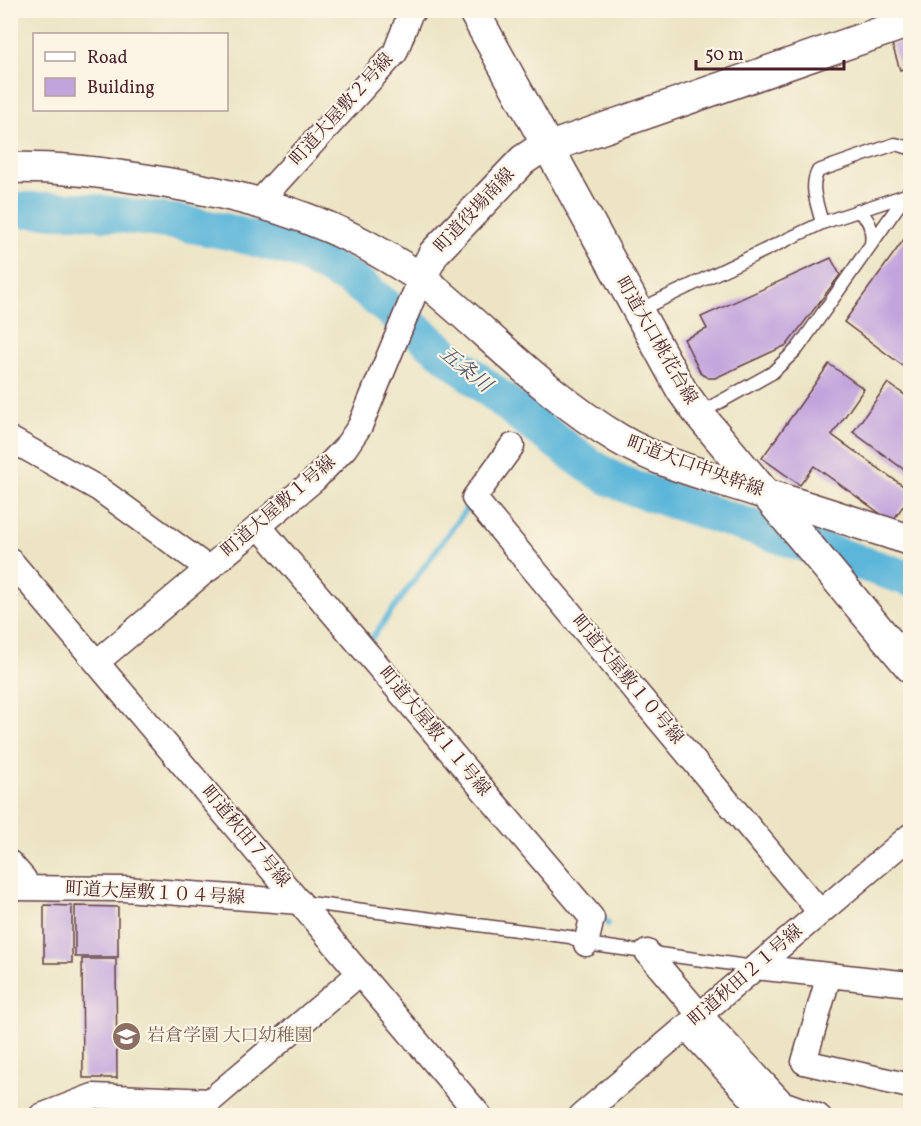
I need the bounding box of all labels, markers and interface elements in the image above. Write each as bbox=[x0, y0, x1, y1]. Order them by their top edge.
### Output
legend bbox=[33, 33, 228, 111]
scale bar bbox=[696, 33, 844, 71]
text: 50 m bbox=[705, 43, 744, 68]
text: Road bbox=[87, 46, 128, 71]
street label: 町道大屋敷２号線 bbox=[285, 48, 399, 172]
text: Building bbox=[87, 76, 155, 101]
street label: 町道役場南線 bbox=[429, 163, 521, 259]
street label: 町道大口桃花台線 bbox=[609, 272, 703, 410]
water label: 五条川 bbox=[433, 340, 499, 401]
street label: 町道大口中央幹線 bbox=[623, 431, 767, 503]
street label: 町道大屋敷１号線 bbox=[216, 450, 342, 564]
street label: 町道大屋敷１０号線 bbox=[565, 610, 689, 750]
street label: 町道大屋敷１１号線 bbox=[372, 662, 496, 802]
street label: 町道秋田７号線 bbox=[195, 781, 295, 893]
street label: 町道大屋敷１０４号線 bbox=[64, 877, 246, 911]
street label: 町道秋田２１号線 bbox=[683, 919, 809, 1033]
school or university icon: 岩倉学園 大口幼稚園 bbox=[110, 1020, 142, 1052]
place label: 岩倉学園 大口幼稚園 bbox=[147, 1024, 313, 1049]

